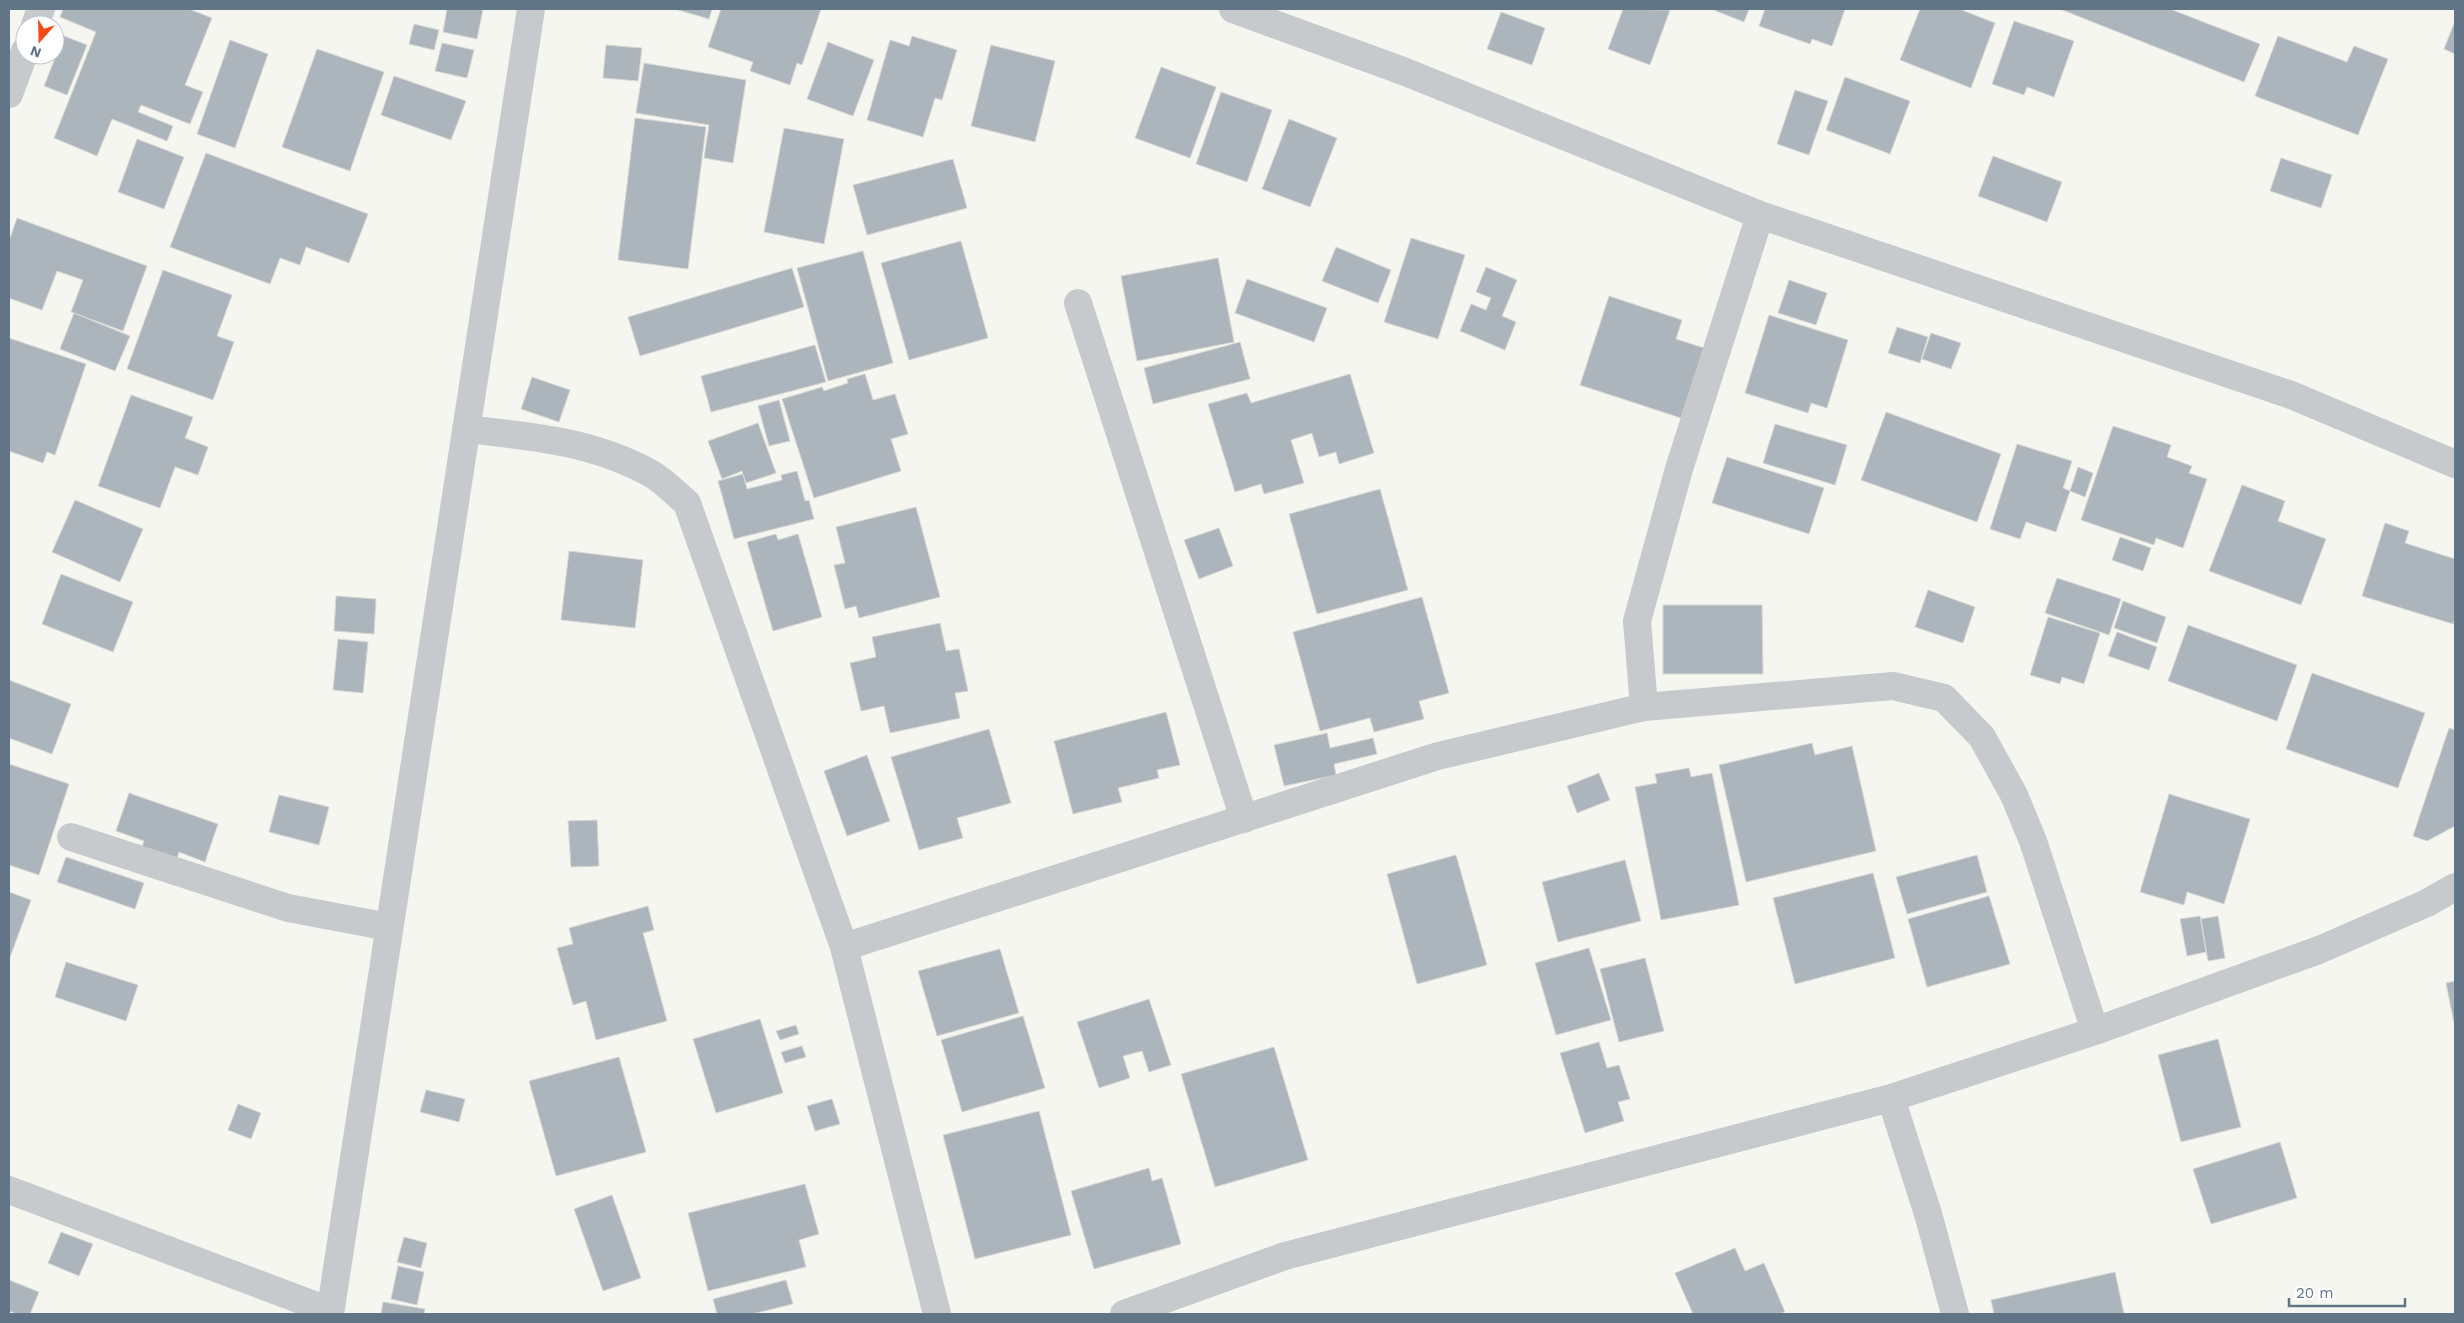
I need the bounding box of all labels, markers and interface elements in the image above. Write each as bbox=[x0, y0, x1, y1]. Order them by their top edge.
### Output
north arrow bbox=[15, 15, 65, 65]
text: N bbox=[28, 43, 43, 62]
scale bar bbox=[2289, 1276, 2405, 1308]
text: 20 m bbox=[2296, 1284, 2334, 1302]

